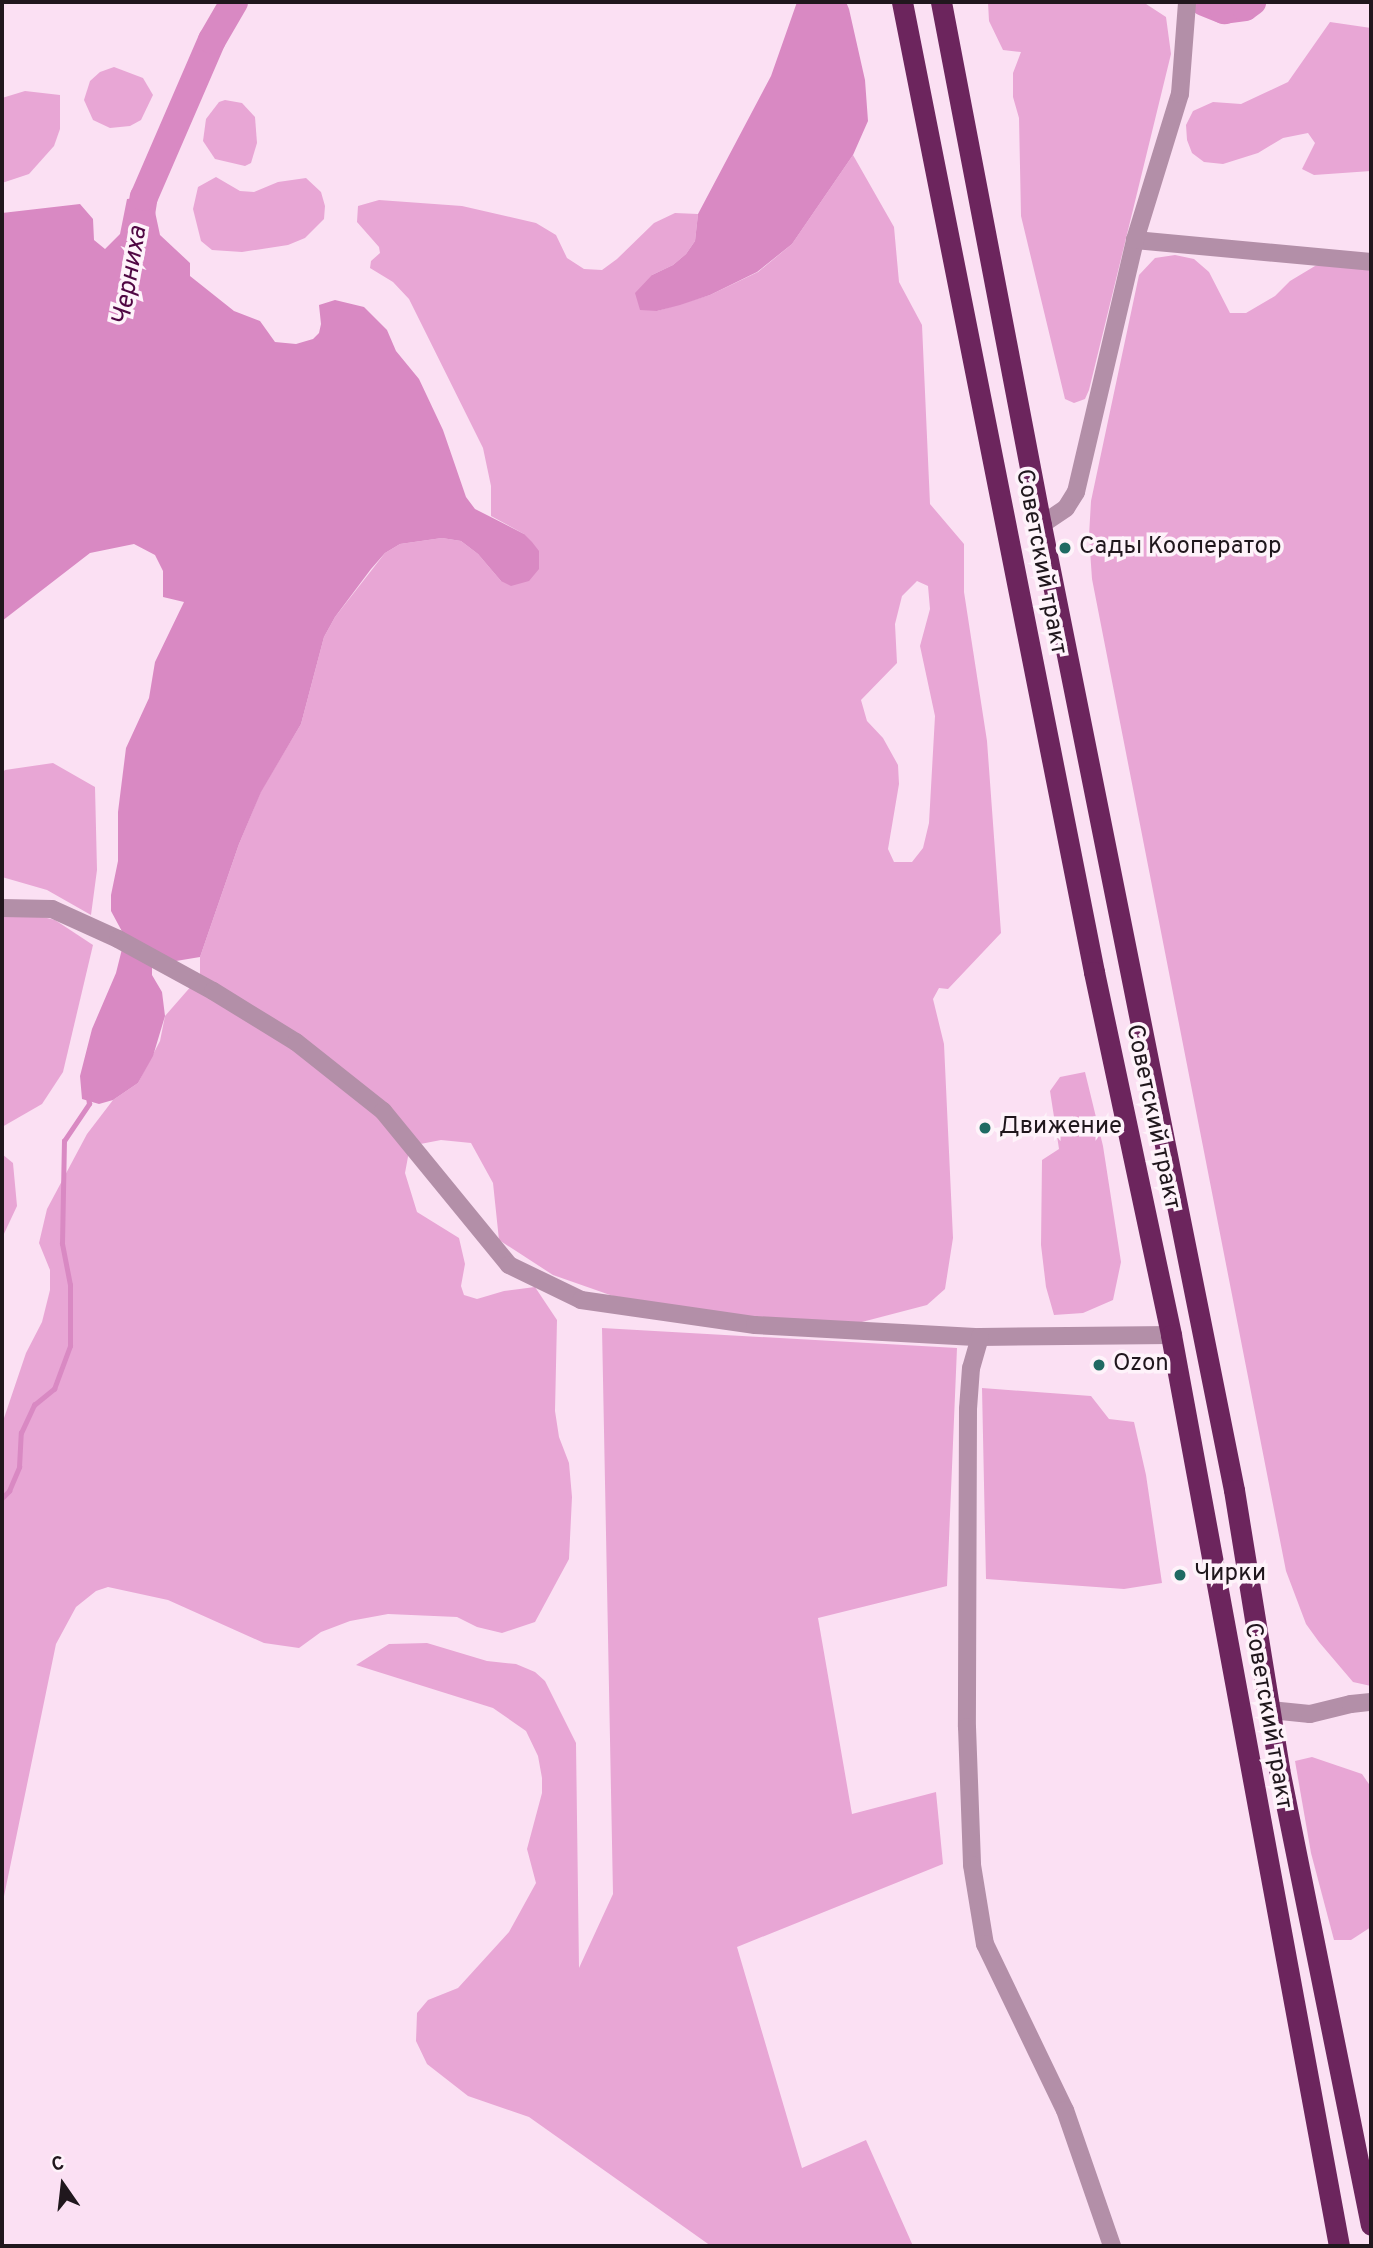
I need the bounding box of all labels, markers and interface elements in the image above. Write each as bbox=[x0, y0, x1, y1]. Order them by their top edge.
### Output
water label: Черниха bbox=[107, 224, 155, 328]
street label: Советский тракт bbox=[1008, 467, 1072, 657]
place label: Сады Кооператор bbox=[1079, 534, 1282, 562]
marker: Сады Кооператор bbox=[1057, 540, 1073, 556]
street label: Советский тракт bbox=[1118, 1022, 1186, 1212]
place label: Движение bbox=[999, 1114, 1122, 1142]
marker: Движение bbox=[977, 1120, 993, 1136]
place label: Ozon bbox=[1113, 1351, 1169, 1379]
marker: Ozon bbox=[1091, 1357, 1107, 1373]
place label: Чирки bbox=[1194, 1561, 1266, 1589]
marker: Чирки bbox=[1172, 1567, 1188, 1583]
street label: Советский тракт bbox=[1236, 1621, 1298, 1811]
north arrow bbox=[28, 2150, 98, 2220]
text: С bbox=[49, 2152, 67, 2178]

